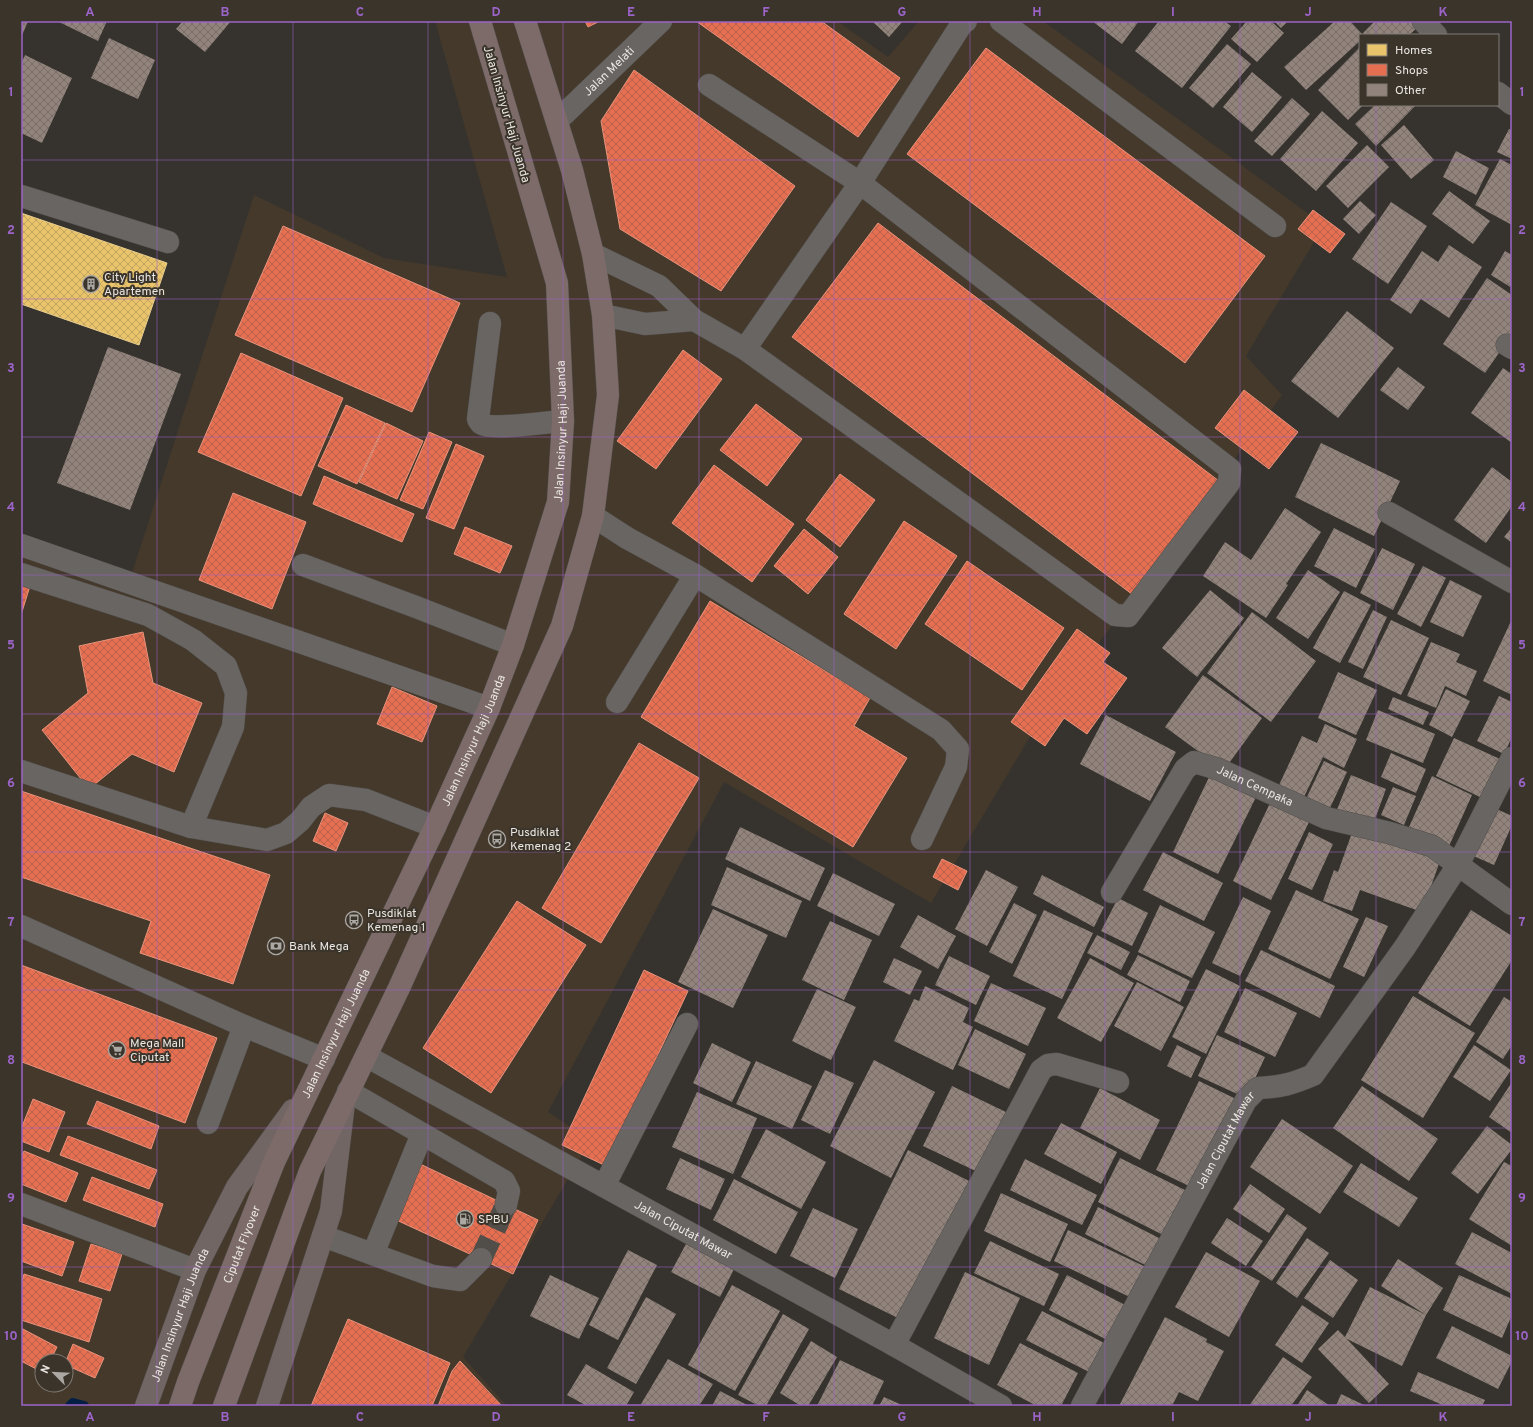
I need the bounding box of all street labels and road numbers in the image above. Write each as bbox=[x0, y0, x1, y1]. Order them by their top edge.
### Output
street label: Jalan Insinyur Haji Juanda bbox=[479, 44, 533, 185]
street label: Jalan Melati bbox=[581, 44, 639, 100]
street label: Jalan Insinyur Haji Juanda bbox=[551, 360, 572, 503]
street label: Jalan Insinyur Haji Juanda bbox=[438, 673, 510, 809]
street label: Jalan Cempaka bbox=[1214, 762, 1295, 811]
street label: Jalan Insinyur Haji Juanda bbox=[299, 967, 375, 1101]
street label: Jalan Ciputat Mawar bbox=[1193, 1088, 1259, 1192]
street label: Jalan Ciputat Mawar bbox=[631, 1197, 735, 1264]
street label: Ciputat Flyover bbox=[220, 1203, 265, 1286]
street label: Jalan Insinyur Haji Juanda bbox=[148, 1246, 214, 1385]

